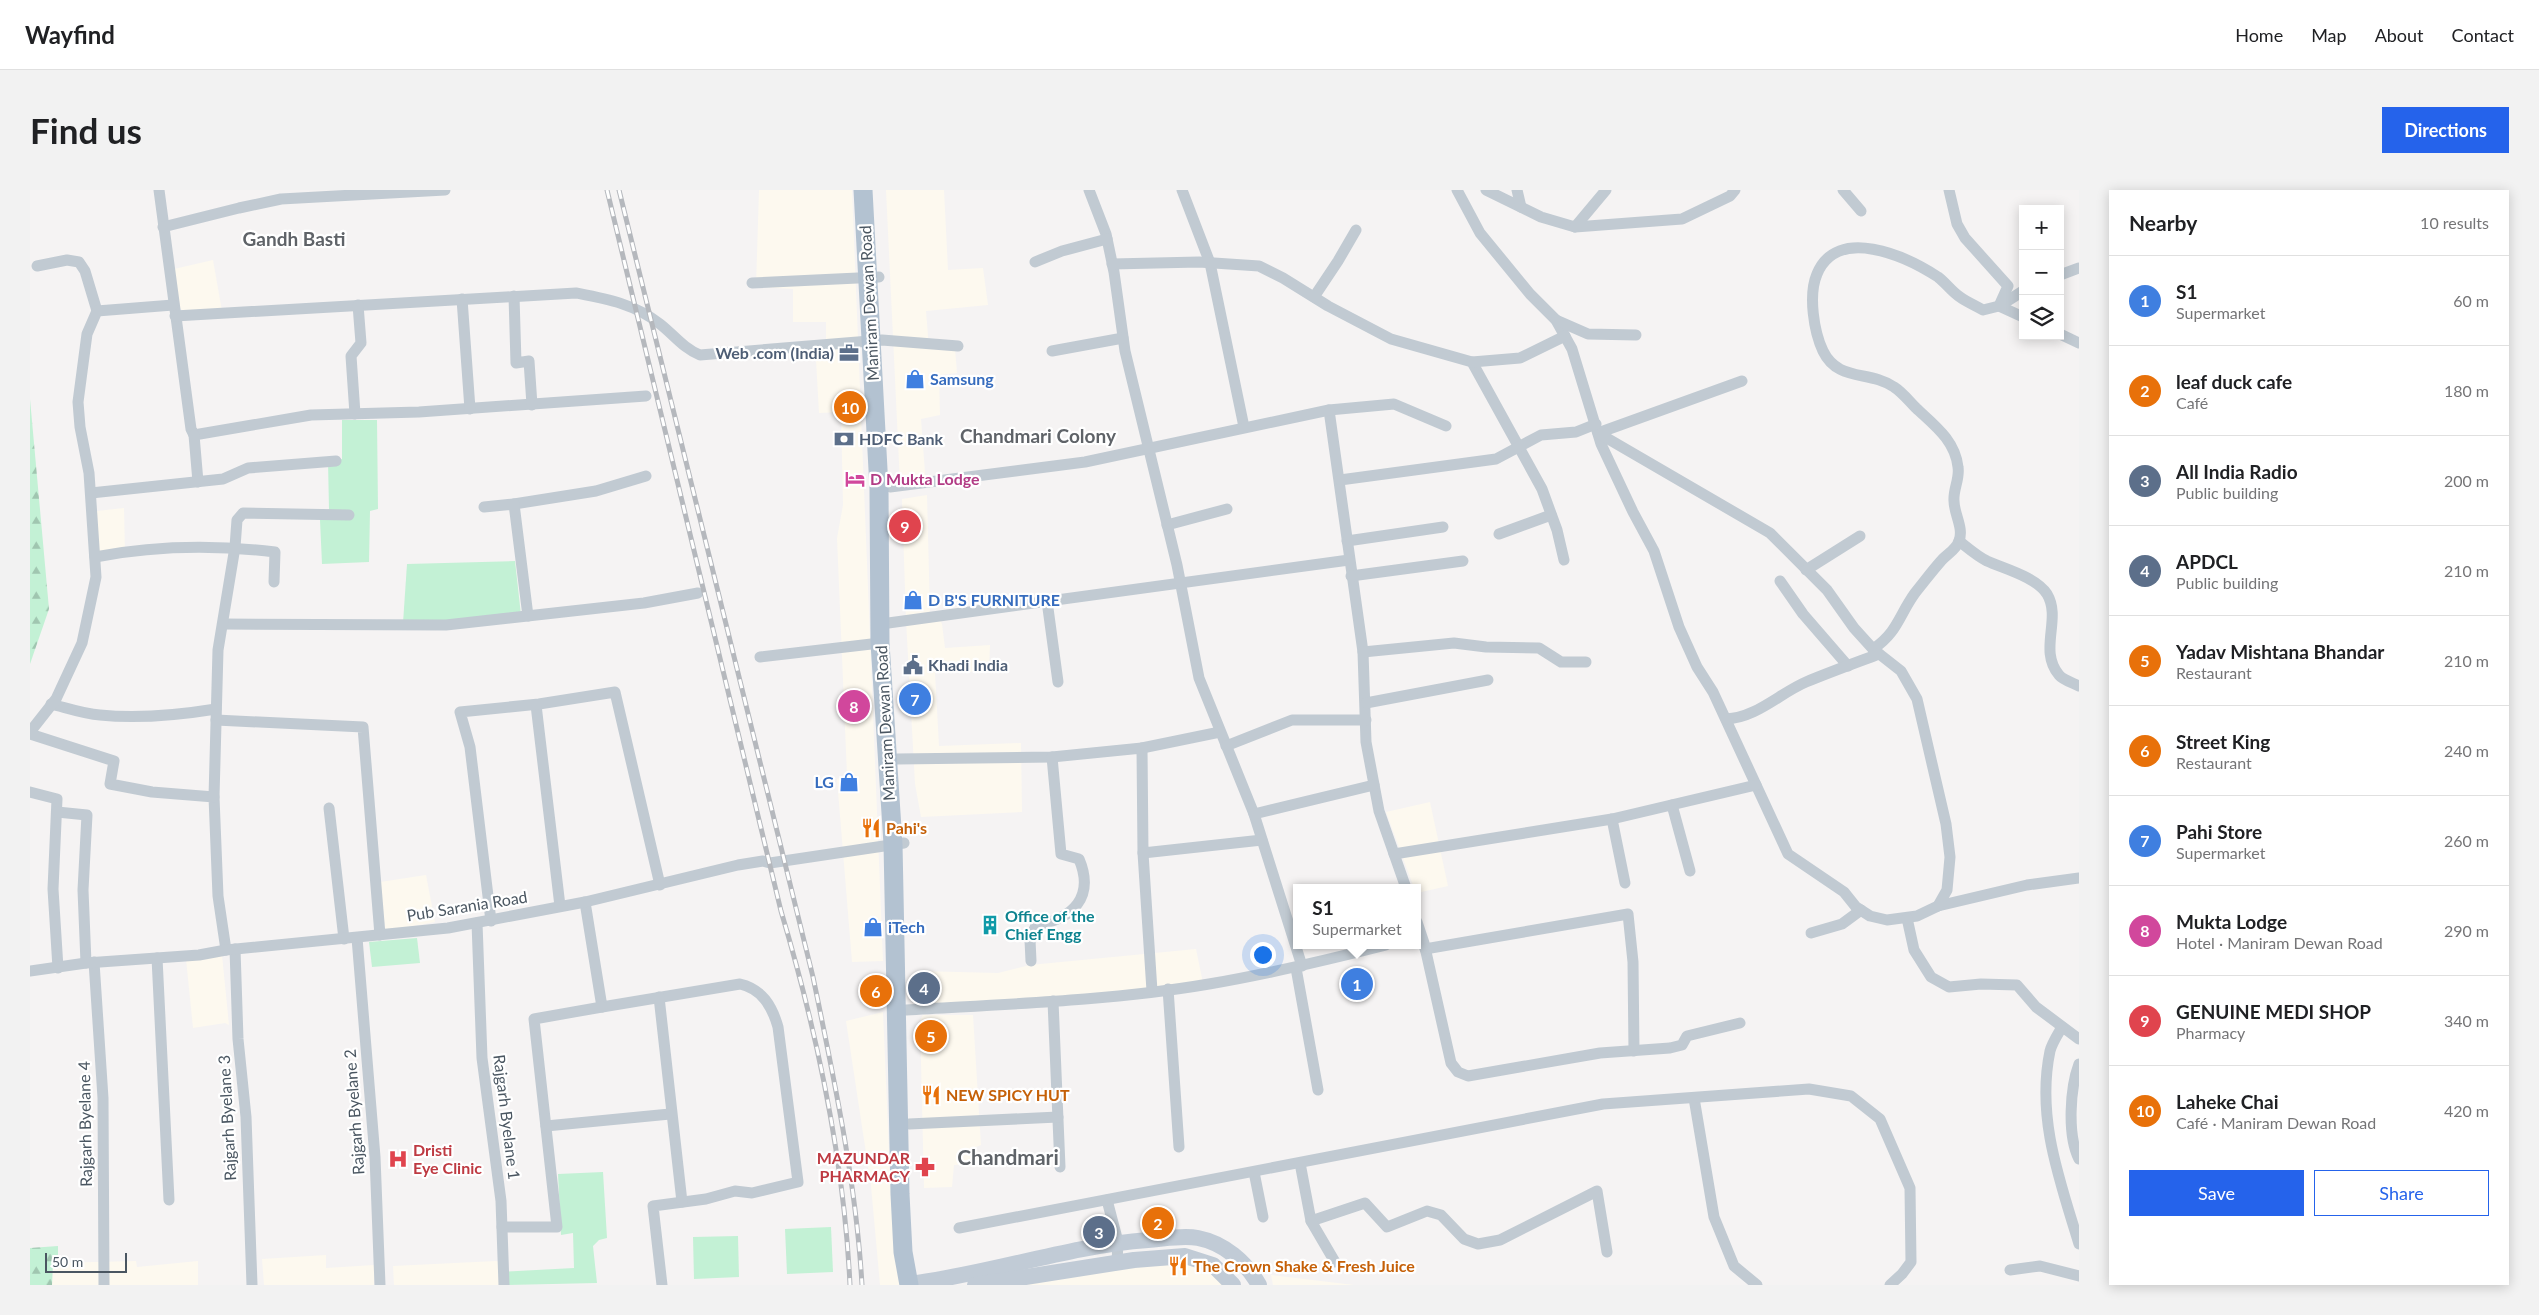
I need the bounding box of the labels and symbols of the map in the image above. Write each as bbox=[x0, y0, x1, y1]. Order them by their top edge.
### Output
street label: Maniram Dewan Road bbox=[855, 225, 882, 381]
district label: Gandh Basti bbox=[243, 227, 345, 250]
office icon: Web .com (India) bbox=[838, 342, 860, 364]
place label: Web .com (India) bbox=[715, 343, 834, 362]
shop icon: Samsung bbox=[904, 368, 926, 390]
place label: Samsung bbox=[930, 369, 994, 388]
pin: 10 bbox=[834, 388, 866, 426]
district label: Chandmari Colony bbox=[960, 424, 1117, 447]
bank icon: HDFC Bank bbox=[833, 428, 855, 450]
place label: HDFC Bank bbox=[859, 429, 943, 448]
hotel icon: D Mukta Lodge bbox=[844, 468, 866, 490]
place label: D Mukta Lodge bbox=[870, 469, 980, 488]
pin: 9 bbox=[889, 507, 921, 545]
shop icon: D B'S FURNITURE bbox=[902, 589, 924, 611]
place label: D B'S FURNITURE bbox=[928, 590, 1060, 609]
street label: Maniram Dewan Road bbox=[871, 645, 898, 801]
public building icon: Khadi India bbox=[902, 654, 924, 676]
place label: Khadi India bbox=[928, 655, 1008, 674]
pin: 7 bbox=[899, 680, 931, 718]
pin: 8 bbox=[838, 687, 870, 725]
shop icon: LG bbox=[838, 771, 860, 793]
place label: LG bbox=[814, 772, 834, 791]
restaurant icon: Pahi's bbox=[860, 817, 882, 839]
place label: Pahi's bbox=[886, 818, 927, 837]
street label: Pub Sarania Road bbox=[405, 887, 529, 924]
place label: Office of the Chief Engg bbox=[1005, 906, 1095, 943]
building icon: Office of the Chief Engg bbox=[979, 914, 1001, 936]
shop icon: iTech bbox=[862, 916, 884, 938]
place label: iTech bbox=[888, 917, 925, 936]
your location bbox=[1250, 942, 1276, 968]
pin: 1 bbox=[1341, 965, 1373, 1003]
pin: 4 bbox=[908, 969, 940, 1007]
pin: 6 bbox=[860, 972, 892, 1010]
pin: 5 bbox=[915, 1017, 947, 1055]
street label: Rajgarh Byelane 2 bbox=[340, 1049, 367, 1176]
street label: Rajgarh Byelane 1 bbox=[490, 1053, 525, 1181]
street label: Rajgarh Byelane 3 bbox=[214, 1055, 239, 1181]
street label: Rajgarh Byelane 4 bbox=[74, 1061, 95, 1187]
restaurant icon: NEW SPICY HUT bbox=[920, 1084, 942, 1106]
place label: NEW SPICY HUT bbox=[946, 1085, 1070, 1104]
place label: Dristi Eye Clinic bbox=[413, 1140, 482, 1177]
district label: Chandmari bbox=[957, 1144, 1059, 1169]
hospital icon: Dristi Eye Clinic bbox=[387, 1148, 409, 1170]
place label: MAZUNDAR PHARMACY bbox=[817, 1148, 911, 1185]
pharmacy icon: MAZUNDAR PHARMACY bbox=[914, 1156, 936, 1178]
pin: 2 bbox=[1142, 1204, 1174, 1242]
pin: 3 bbox=[1083, 1213, 1115, 1251]
scale bar bbox=[45, 1250, 128, 1273]
restaurant icon: The Crown Shake & Fresh Juice bbox=[1167, 1255, 1189, 1277]
place label: The Crown Shake & Fresh Juice bbox=[1193, 1256, 1415, 1275]

